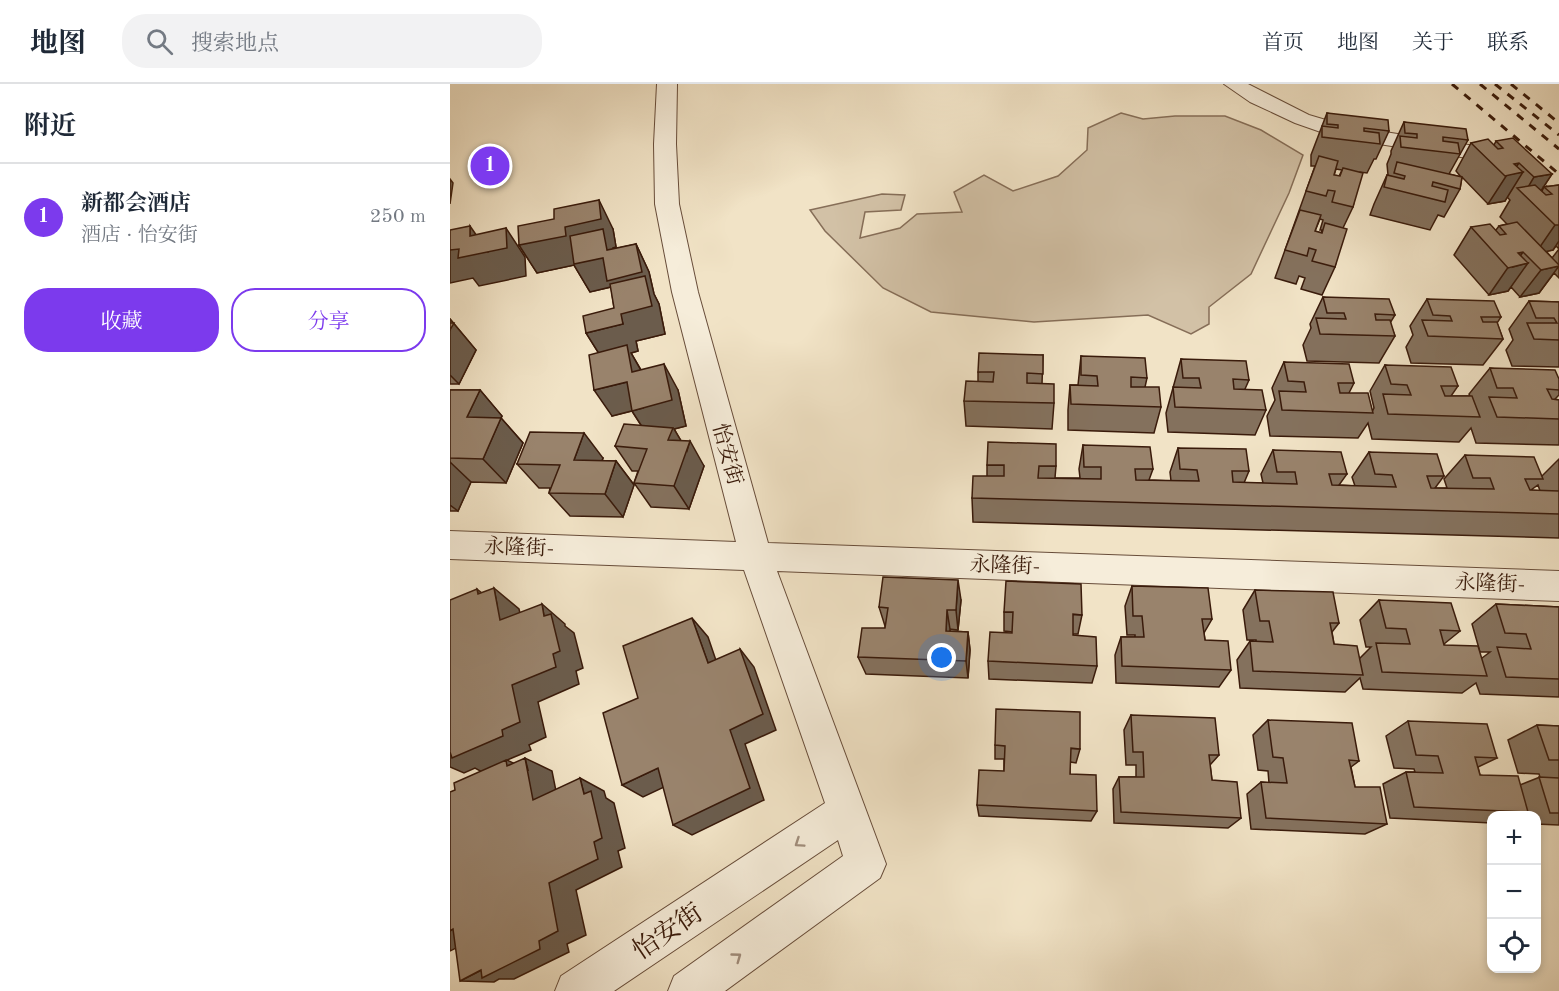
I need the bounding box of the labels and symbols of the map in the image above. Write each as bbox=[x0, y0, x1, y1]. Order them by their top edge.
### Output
pin: 1 bbox=[470, 144, 510, 188]
street label: 怡安街 bbox=[708, 421, 747, 488]
street label: 永隆街- bbox=[483, 535, 555, 560]
street label: 永隆街- bbox=[969, 553, 1041, 578]
street label: 永隆街- bbox=[1454, 571, 1526, 596]
your location bbox=[927, 643, 956, 672]
one-way arrow bbox=[794, 836, 805, 847]
street label: 怡安街 bbox=[627, 898, 708, 965]
one-way arrow bbox=[730, 953, 741, 964]

